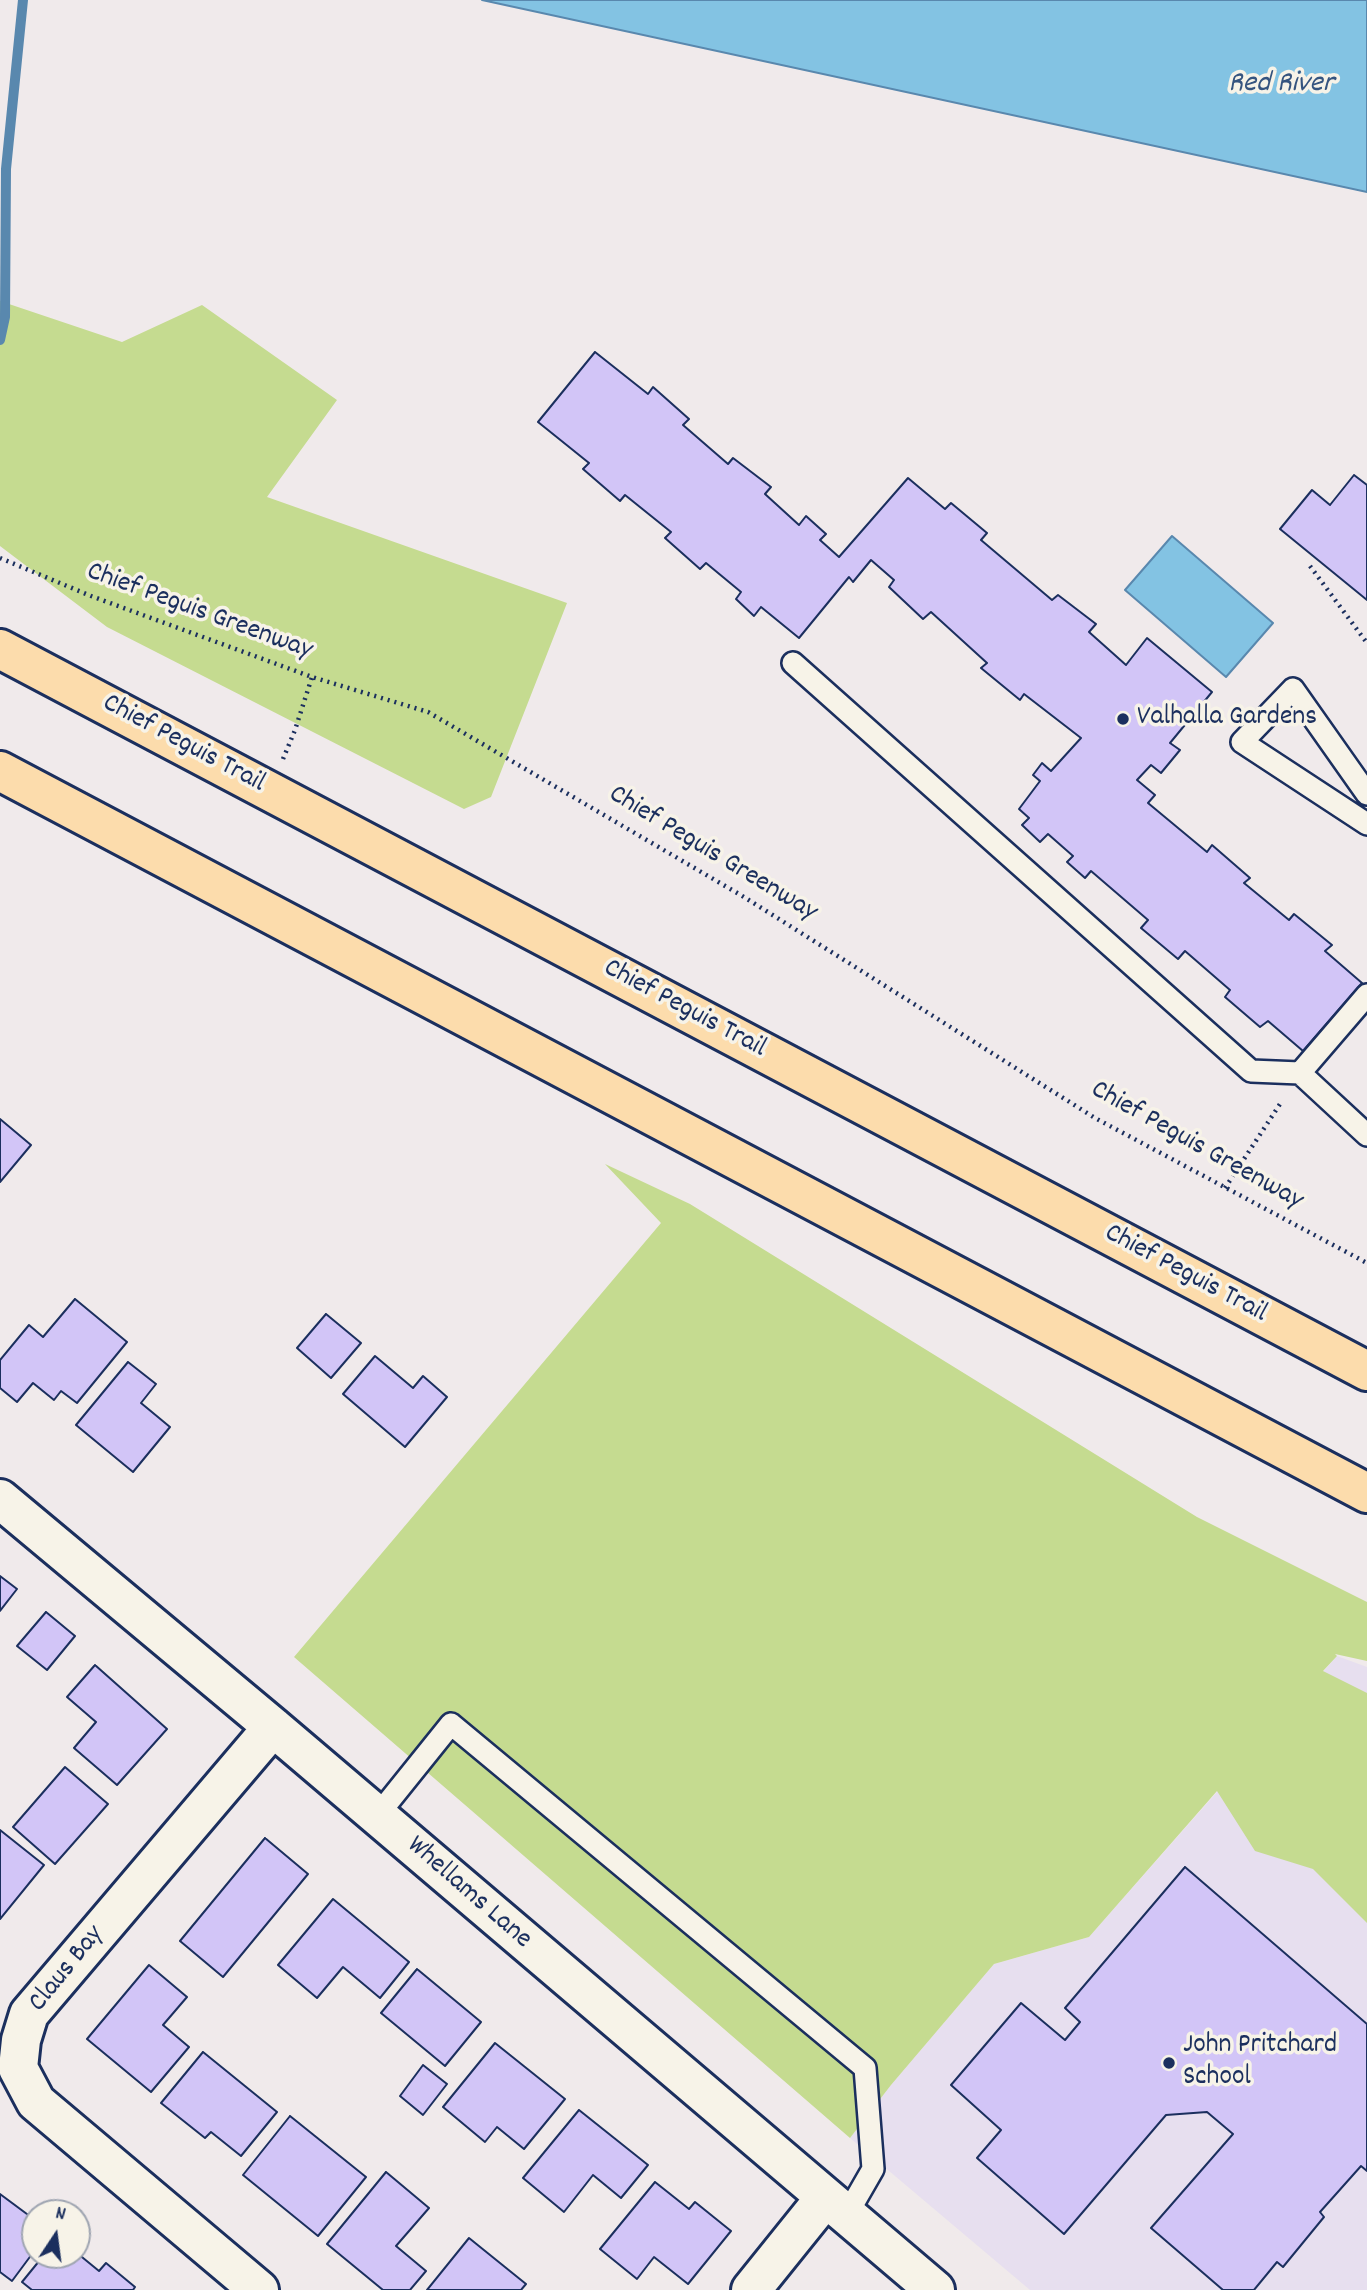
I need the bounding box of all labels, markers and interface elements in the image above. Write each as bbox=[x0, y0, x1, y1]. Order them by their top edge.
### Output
water label: Red River bbox=[1228, 68, 1334, 104]
street label: Chief Peguis Greenway bbox=[82, 557, 316, 669]
street label: Chief Peguis Trail bbox=[96, 688, 270, 802]
place label: Valhalla Gardens bbox=[1137, 702, 1317, 736]
marker: Valhalla Gardens bbox=[1115, 711, 1131, 727]
street label: Chief Peguis Greenway bbox=[601, 779, 823, 931]
street label: Chief Peguis Trail bbox=[597, 953, 771, 1067]
street label: Chief Peguis Greenway bbox=[1084, 1075, 1308, 1219]
street label: Chief Peguis Trail bbox=[1098, 1218, 1272, 1332]
street label: Whellams Lane bbox=[399, 1830, 537, 1958]
street label: Claus Bay bbox=[23, 1920, 113, 2020]
place label: John Pritchard School bbox=[1183, 2030, 1337, 2096]
marker: John Pritchard School bbox=[1161, 2055, 1177, 2071]
north arrow bbox=[21, 2199, 91, 2269]
text: N bbox=[53, 2201, 68, 2229]

